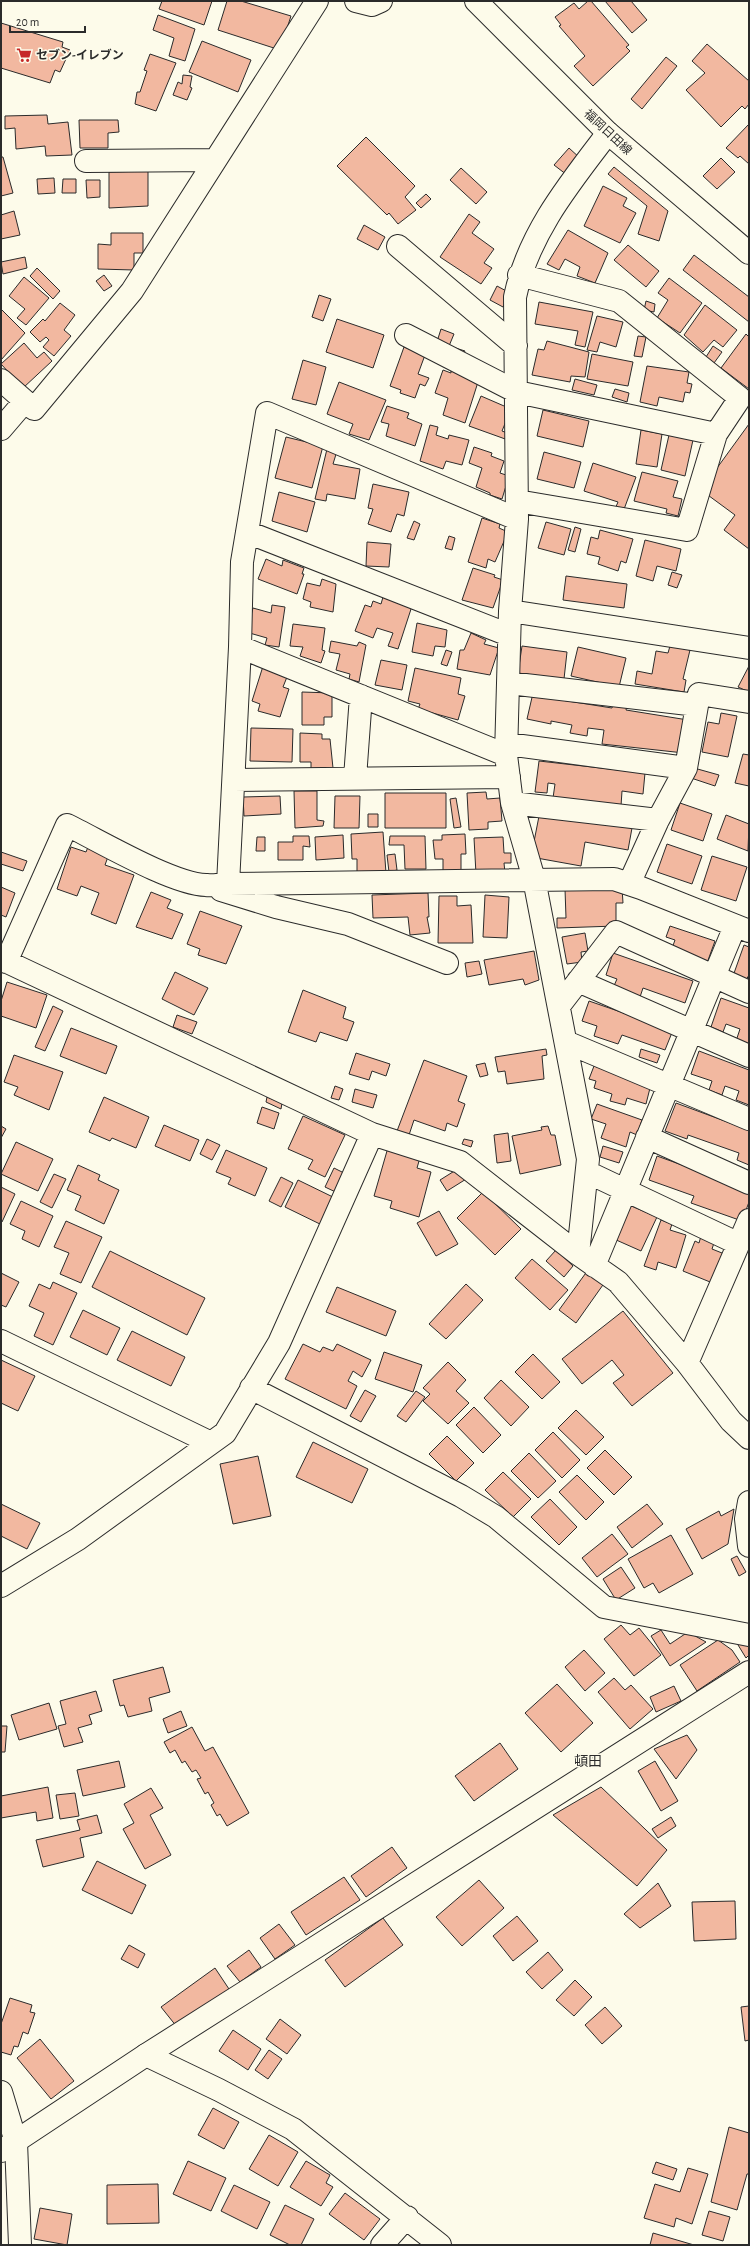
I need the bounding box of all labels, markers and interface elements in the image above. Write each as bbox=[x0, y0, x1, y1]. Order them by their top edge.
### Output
scale bar bbox=[10, 8, 85, 34]
text: 20 m bbox=[16, 16, 39, 28]
supermarket icon: セブン-イレブン bbox=[15, 46, 33, 64]
place label: セブン-イレブン bbox=[36, 48, 124, 61]
street label: 福岡日田線 bbox=[582, 106, 635, 157]
district label: 頓田 bbox=[574, 1754, 602, 1769]

